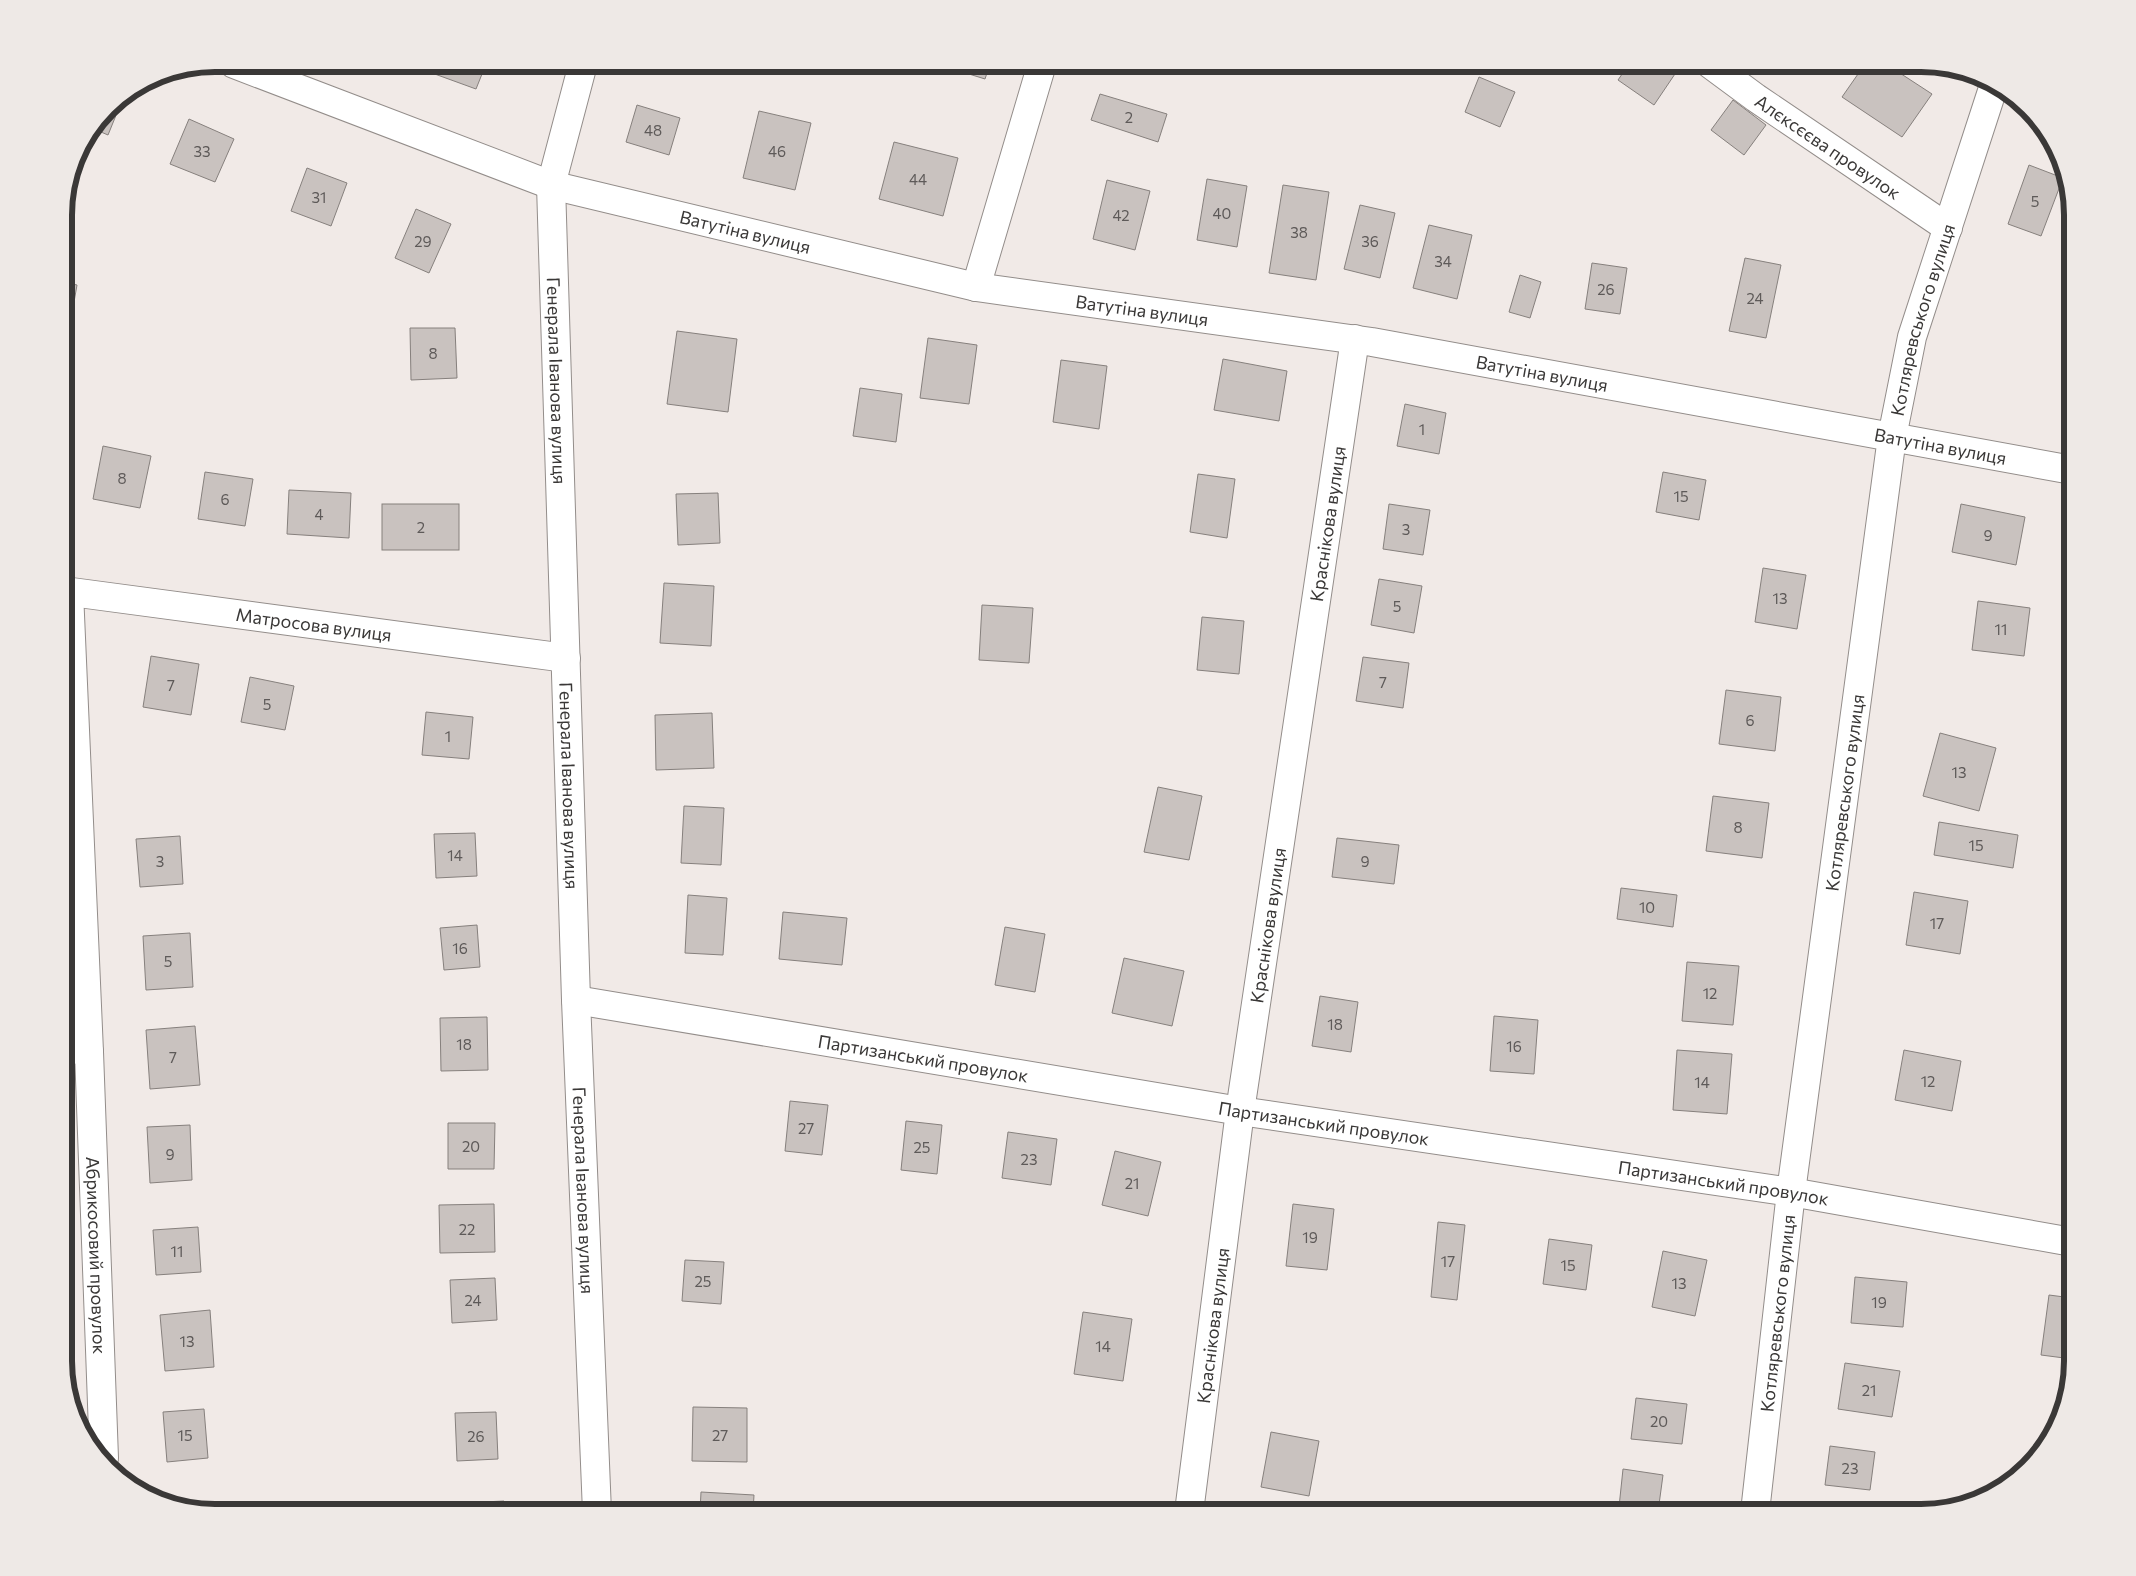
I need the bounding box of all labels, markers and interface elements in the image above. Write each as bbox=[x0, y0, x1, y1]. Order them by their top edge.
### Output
street label: Алєксєєва провулок bbox=[1751, 90, 1905, 204]
house number: 2 bbox=[1125, 108, 1133, 126]
house number: 48 bbox=[644, 121, 662, 139]
house number: 33 bbox=[193, 142, 211, 160]
house number: 46 bbox=[768, 142, 786, 160]
house number: 44 bbox=[909, 170, 927, 188]
house number: 31 bbox=[312, 188, 326, 206]
house number: 5 bbox=[2031, 192, 2039, 210]
house number: 40 bbox=[1213, 204, 1231, 222]
street label: Ватутіна вулиця bbox=[678, 205, 813, 258]
house number: 42 bbox=[1112, 206, 1130, 224]
street label: Котляревського вулиця bbox=[1886, 221, 1959, 418]
house number: 38 bbox=[1290, 223, 1308, 241]
house number: 29 bbox=[414, 232, 432, 250]
house number: 36 bbox=[1361, 232, 1379, 250]
house number: 34 bbox=[1434, 252, 1452, 270]
street label: Генерала Іванова вулиця bbox=[543, 277, 571, 485]
house number: 26 bbox=[1597, 280, 1615, 298]
house number: 24 bbox=[1746, 289, 1764, 307]
street label: Ватутіна вулиця bbox=[1074, 290, 1210, 330]
house number: 8 bbox=[428, 344, 438, 362]
street label: Ватутіна вулиця bbox=[1474, 350, 1610, 396]
house number: 1 bbox=[1419, 420, 1425, 438]
street label: Ватутіна вулиця bbox=[1873, 423, 2008, 469]
street label: Краснікова вулиця bbox=[1305, 444, 1350, 603]
house number: 8 bbox=[117, 469, 127, 487]
house number: 15 bbox=[1673, 487, 1689, 505]
house number: 6 bbox=[220, 490, 230, 508]
house number: 4 bbox=[315, 505, 324, 523]
house number: 2 bbox=[417, 518, 425, 536]
house number: 3 bbox=[1402, 520, 1410, 538]
house number: 9 bbox=[1983, 526, 1993, 544]
house number: 13 bbox=[1773, 589, 1787, 607]
house number: 5 bbox=[1393, 597, 1401, 615]
street label: Матросова вулиця bbox=[234, 603, 393, 646]
house number: 11 bbox=[1995, 620, 2007, 638]
house number: 7 bbox=[1379, 673, 1387, 691]
house number: 7 bbox=[167, 676, 175, 694]
street label: Генерала Іванова вулиця bbox=[555, 682, 584, 890]
street label: Котляревського вулиця bbox=[1820, 693, 1869, 892]
house number: 5 bbox=[263, 695, 271, 713]
house number: 6 bbox=[1745, 711, 1755, 729]
house number: 1 bbox=[445, 727, 451, 745]
house number: 13 bbox=[1952, 763, 1966, 781]
house number: 8 bbox=[1733, 818, 1743, 836]
house number: 15 bbox=[1968, 836, 1984, 854]
house number: 14 bbox=[447, 846, 463, 864]
street label: Краснікова вулиця bbox=[1245, 846, 1290, 1005]
house number: 3 bbox=[156, 852, 164, 870]
house number: 9 bbox=[1360, 852, 1370, 870]
house number: 10 bbox=[1639, 898, 1655, 916]
house number: 17 bbox=[1930, 914, 1944, 932]
house number: 16 bbox=[452, 939, 468, 957]
house number: 5 bbox=[164, 952, 172, 970]
house number: 12 bbox=[1703, 984, 1717, 1002]
house number: 18 bbox=[1327, 1015, 1343, 1033]
street label: Партизанський провулок bbox=[816, 1030, 1030, 1086]
house number: 18 bbox=[456, 1035, 472, 1053]
house number: 16 bbox=[1506, 1037, 1522, 1055]
house number: 7 bbox=[169, 1048, 177, 1066]
house number: 12 bbox=[1921, 1072, 1935, 1090]
house number: 14 bbox=[1694, 1073, 1710, 1091]
street label: Генерала Іванова вулиця bbox=[569, 1086, 599, 1294]
street label: Партизанський провулок bbox=[1217, 1097, 1431, 1150]
house number: 27 bbox=[798, 1119, 814, 1137]
house number: 20 bbox=[462, 1137, 480, 1155]
house number: 25 bbox=[914, 1138, 930, 1156]
house number: 9 bbox=[165, 1145, 175, 1163]
house number: 23 bbox=[1021, 1150, 1037, 1168]
street label: Абрикосовий провулок bbox=[82, 1156, 111, 1355]
street label: Партизанський провулок bbox=[1617, 1156, 1831, 1210]
house number: 21 bbox=[1125, 1174, 1139, 1192]
street label: Котляревського вулиця bbox=[1755, 1213, 1799, 1413]
house number: 22 bbox=[459, 1220, 475, 1238]
house number: 19 bbox=[1302, 1228, 1318, 1246]
house number: 11 bbox=[171, 1242, 183, 1260]
street label: Краснікова вулиця bbox=[1192, 1246, 1234, 1405]
house number: 17 bbox=[1441, 1252, 1455, 1270]
house number: 15 bbox=[1560, 1256, 1576, 1274]
house number: 25 bbox=[695, 1272, 711, 1290]
house number: 13 bbox=[1672, 1274, 1686, 1292]
house number: 24 bbox=[464, 1291, 482, 1309]
house number: 19 bbox=[1871, 1293, 1887, 1311]
house number: 13 bbox=[180, 1332, 194, 1350]
house number: 14 bbox=[1095, 1337, 1111, 1355]
house number: 21 bbox=[1862, 1381, 1876, 1399]
house number: 20 bbox=[1650, 1412, 1668, 1430]
house number: 15 bbox=[177, 1426, 193, 1444]
house number: 27 bbox=[712, 1426, 728, 1444]
house number: 26 bbox=[467, 1427, 485, 1445]
house number: 23 bbox=[1842, 1459, 1858, 1477]

